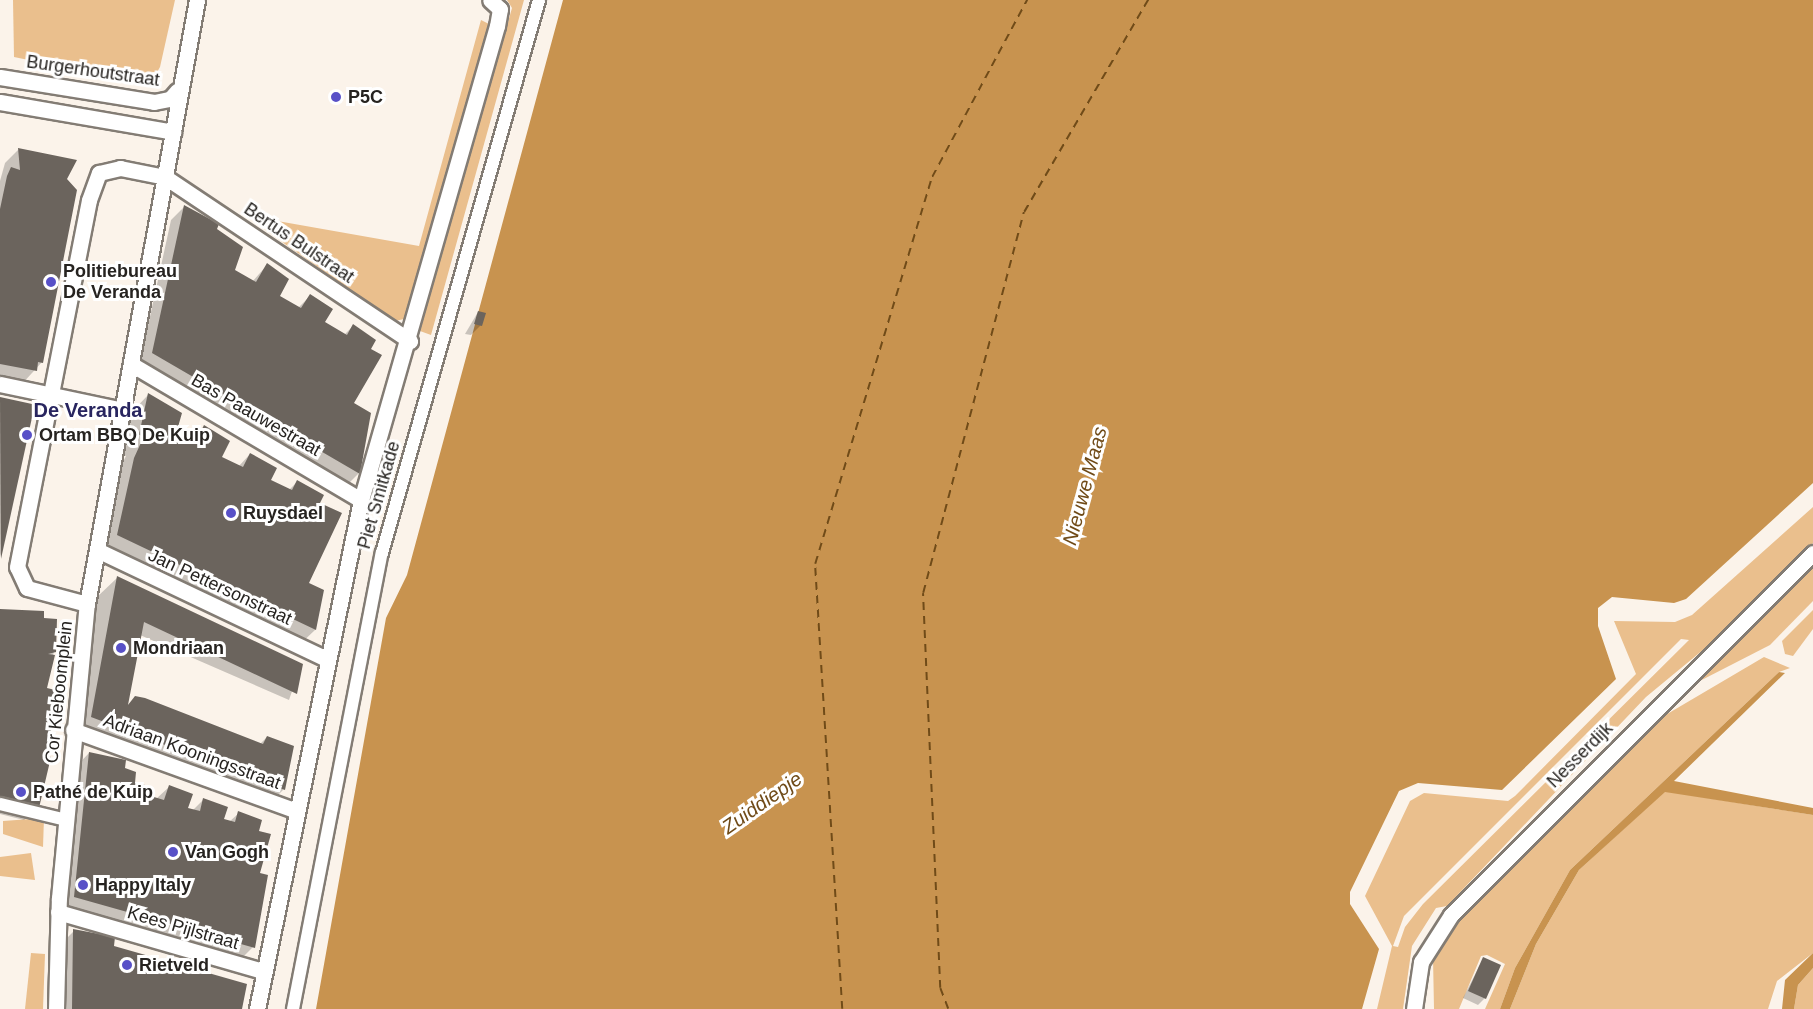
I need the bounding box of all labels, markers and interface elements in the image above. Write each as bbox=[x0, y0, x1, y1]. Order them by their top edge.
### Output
street label: Burgerhoutstraat bbox=[25, 51, 161, 91]
place label: P5C bbox=[348, 86, 383, 108]
marker: P5C bbox=[329, 90, 343, 104]
street label: Bertus Bulstraat bbox=[240, 198, 358, 288]
place label: Politiebureau De Veranda bbox=[63, 261, 177, 304]
marker: Politiebureau De Veranda bbox=[44, 275, 58, 289]
street label: Bas Paauwestraat bbox=[187, 369, 325, 461]
district label: De Veranda bbox=[34, 398, 142, 422]
place label: Ortam BBQ De Kuip bbox=[39, 424, 210, 446]
water label: Nieuwe Maas bbox=[1058, 424, 1112, 548]
marker: Ortam BBQ De Kuip bbox=[20, 428, 34, 442]
street label: Piet Smitkade bbox=[353, 439, 405, 551]
place label: Ruysdael bbox=[243, 502, 323, 524]
marker: Ruysdael bbox=[224, 506, 238, 520]
street label: Jan Pettersonstraat bbox=[145, 544, 295, 630]
street label: Cor Kieboomplein bbox=[41, 620, 77, 764]
place label: Mondriaan bbox=[133, 637, 224, 659]
marker: Mondriaan bbox=[114, 641, 128, 655]
street label: Adriaan Kooningsstraat bbox=[100, 710, 284, 794]
street label: Nesserdijk bbox=[1543, 718, 1617, 792]
water label: Zuiddiepje bbox=[717, 767, 807, 839]
place label: Pathé de Kuip bbox=[33, 781, 153, 803]
marker: Pathé de Kuip bbox=[14, 785, 28, 799]
place label: Van Gogh bbox=[185, 841, 269, 863]
marker: Van Gogh bbox=[166, 845, 180, 859]
place label: Happy Italy bbox=[95, 874, 191, 896]
marker: Happy Italy bbox=[76, 878, 90, 892]
street label: Kees Pijlstraat bbox=[125, 902, 241, 954]
place label: Rietveld bbox=[139, 954, 209, 976]
marker: Rietveld bbox=[120, 958, 134, 972]

